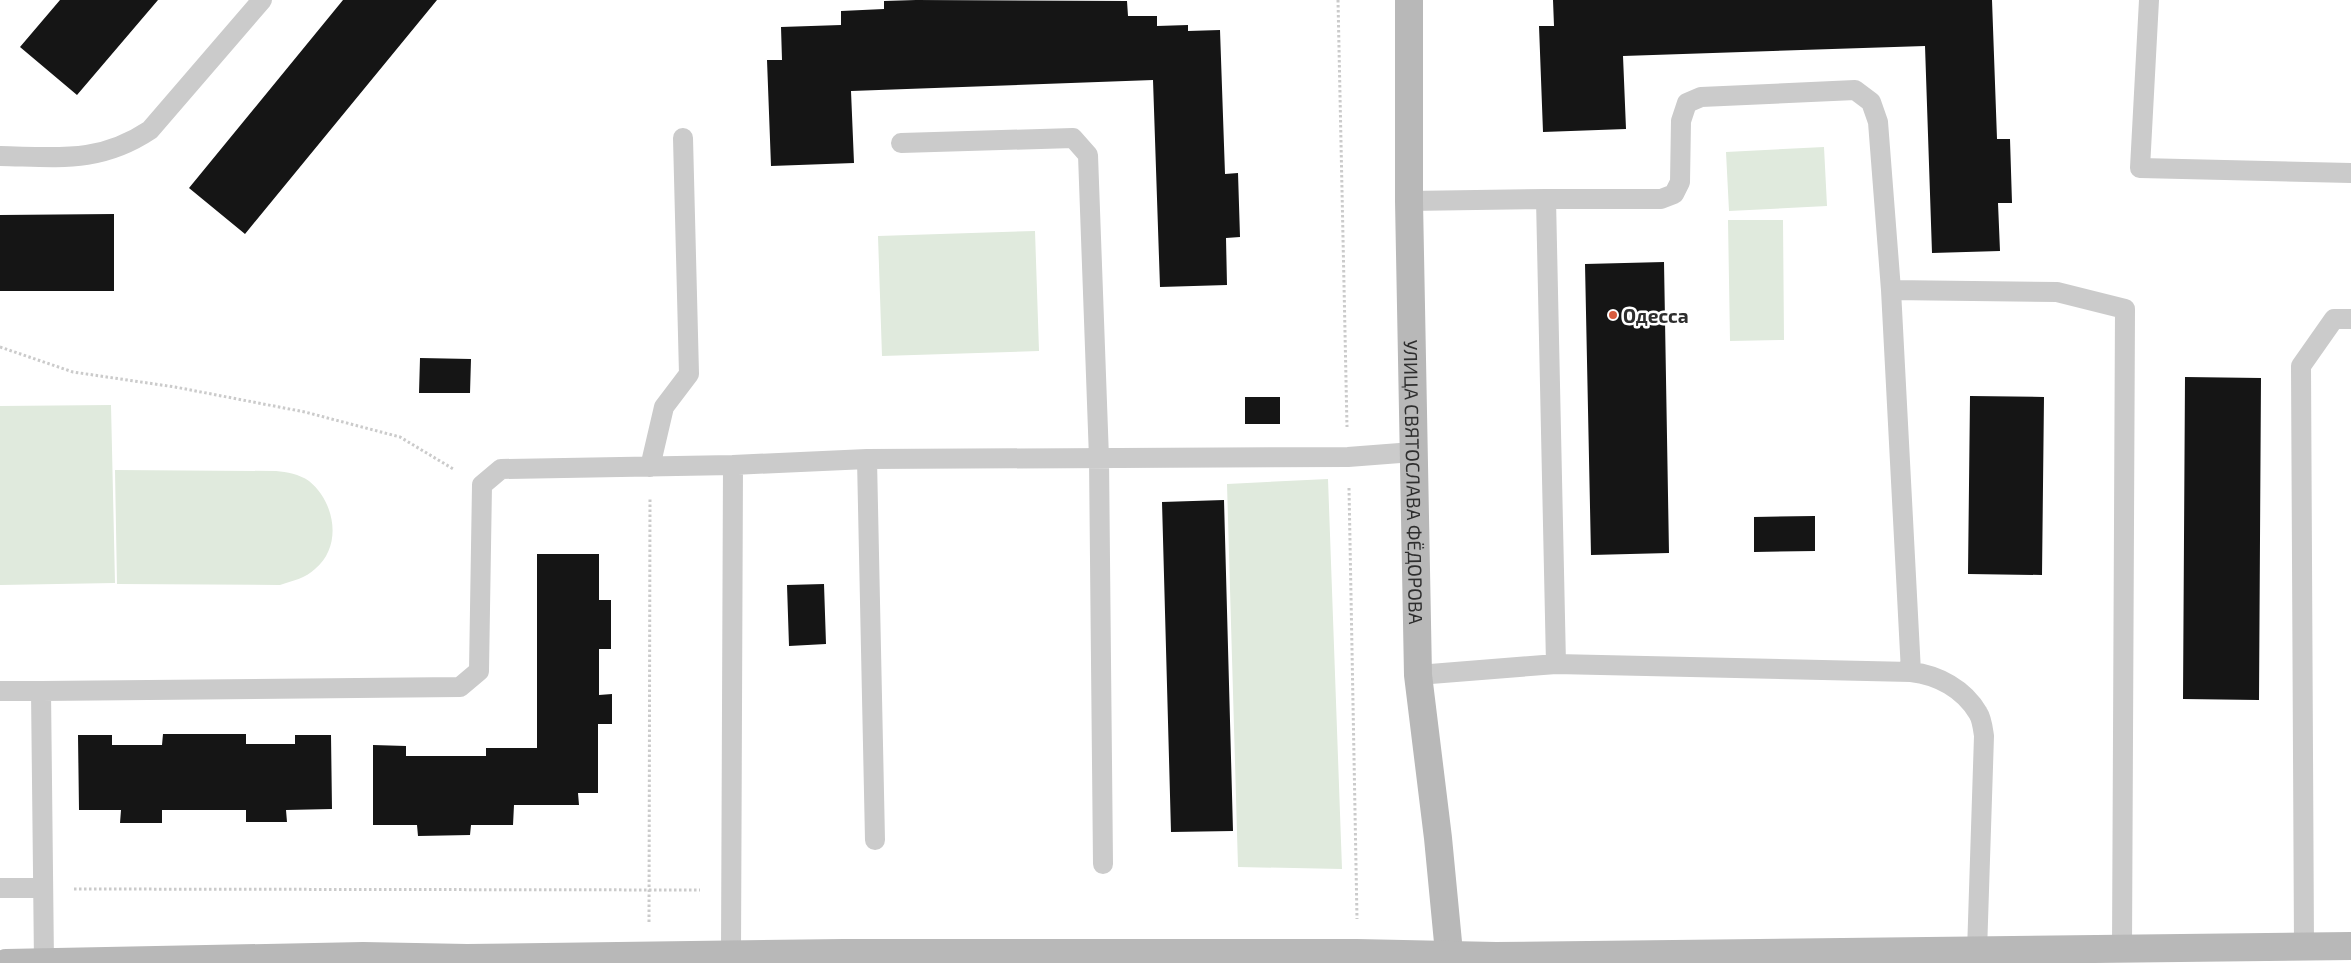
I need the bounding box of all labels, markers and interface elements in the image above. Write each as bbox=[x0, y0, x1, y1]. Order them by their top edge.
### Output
place label: Одесса bbox=[1623, 304, 1689, 327]
marker: Одесса bbox=[1607, 309, 1619, 321]
street label: УЛИЦА СВЯТОСЛАВА ФЁДОРОВА bbox=[1400, 339, 1429, 625]

